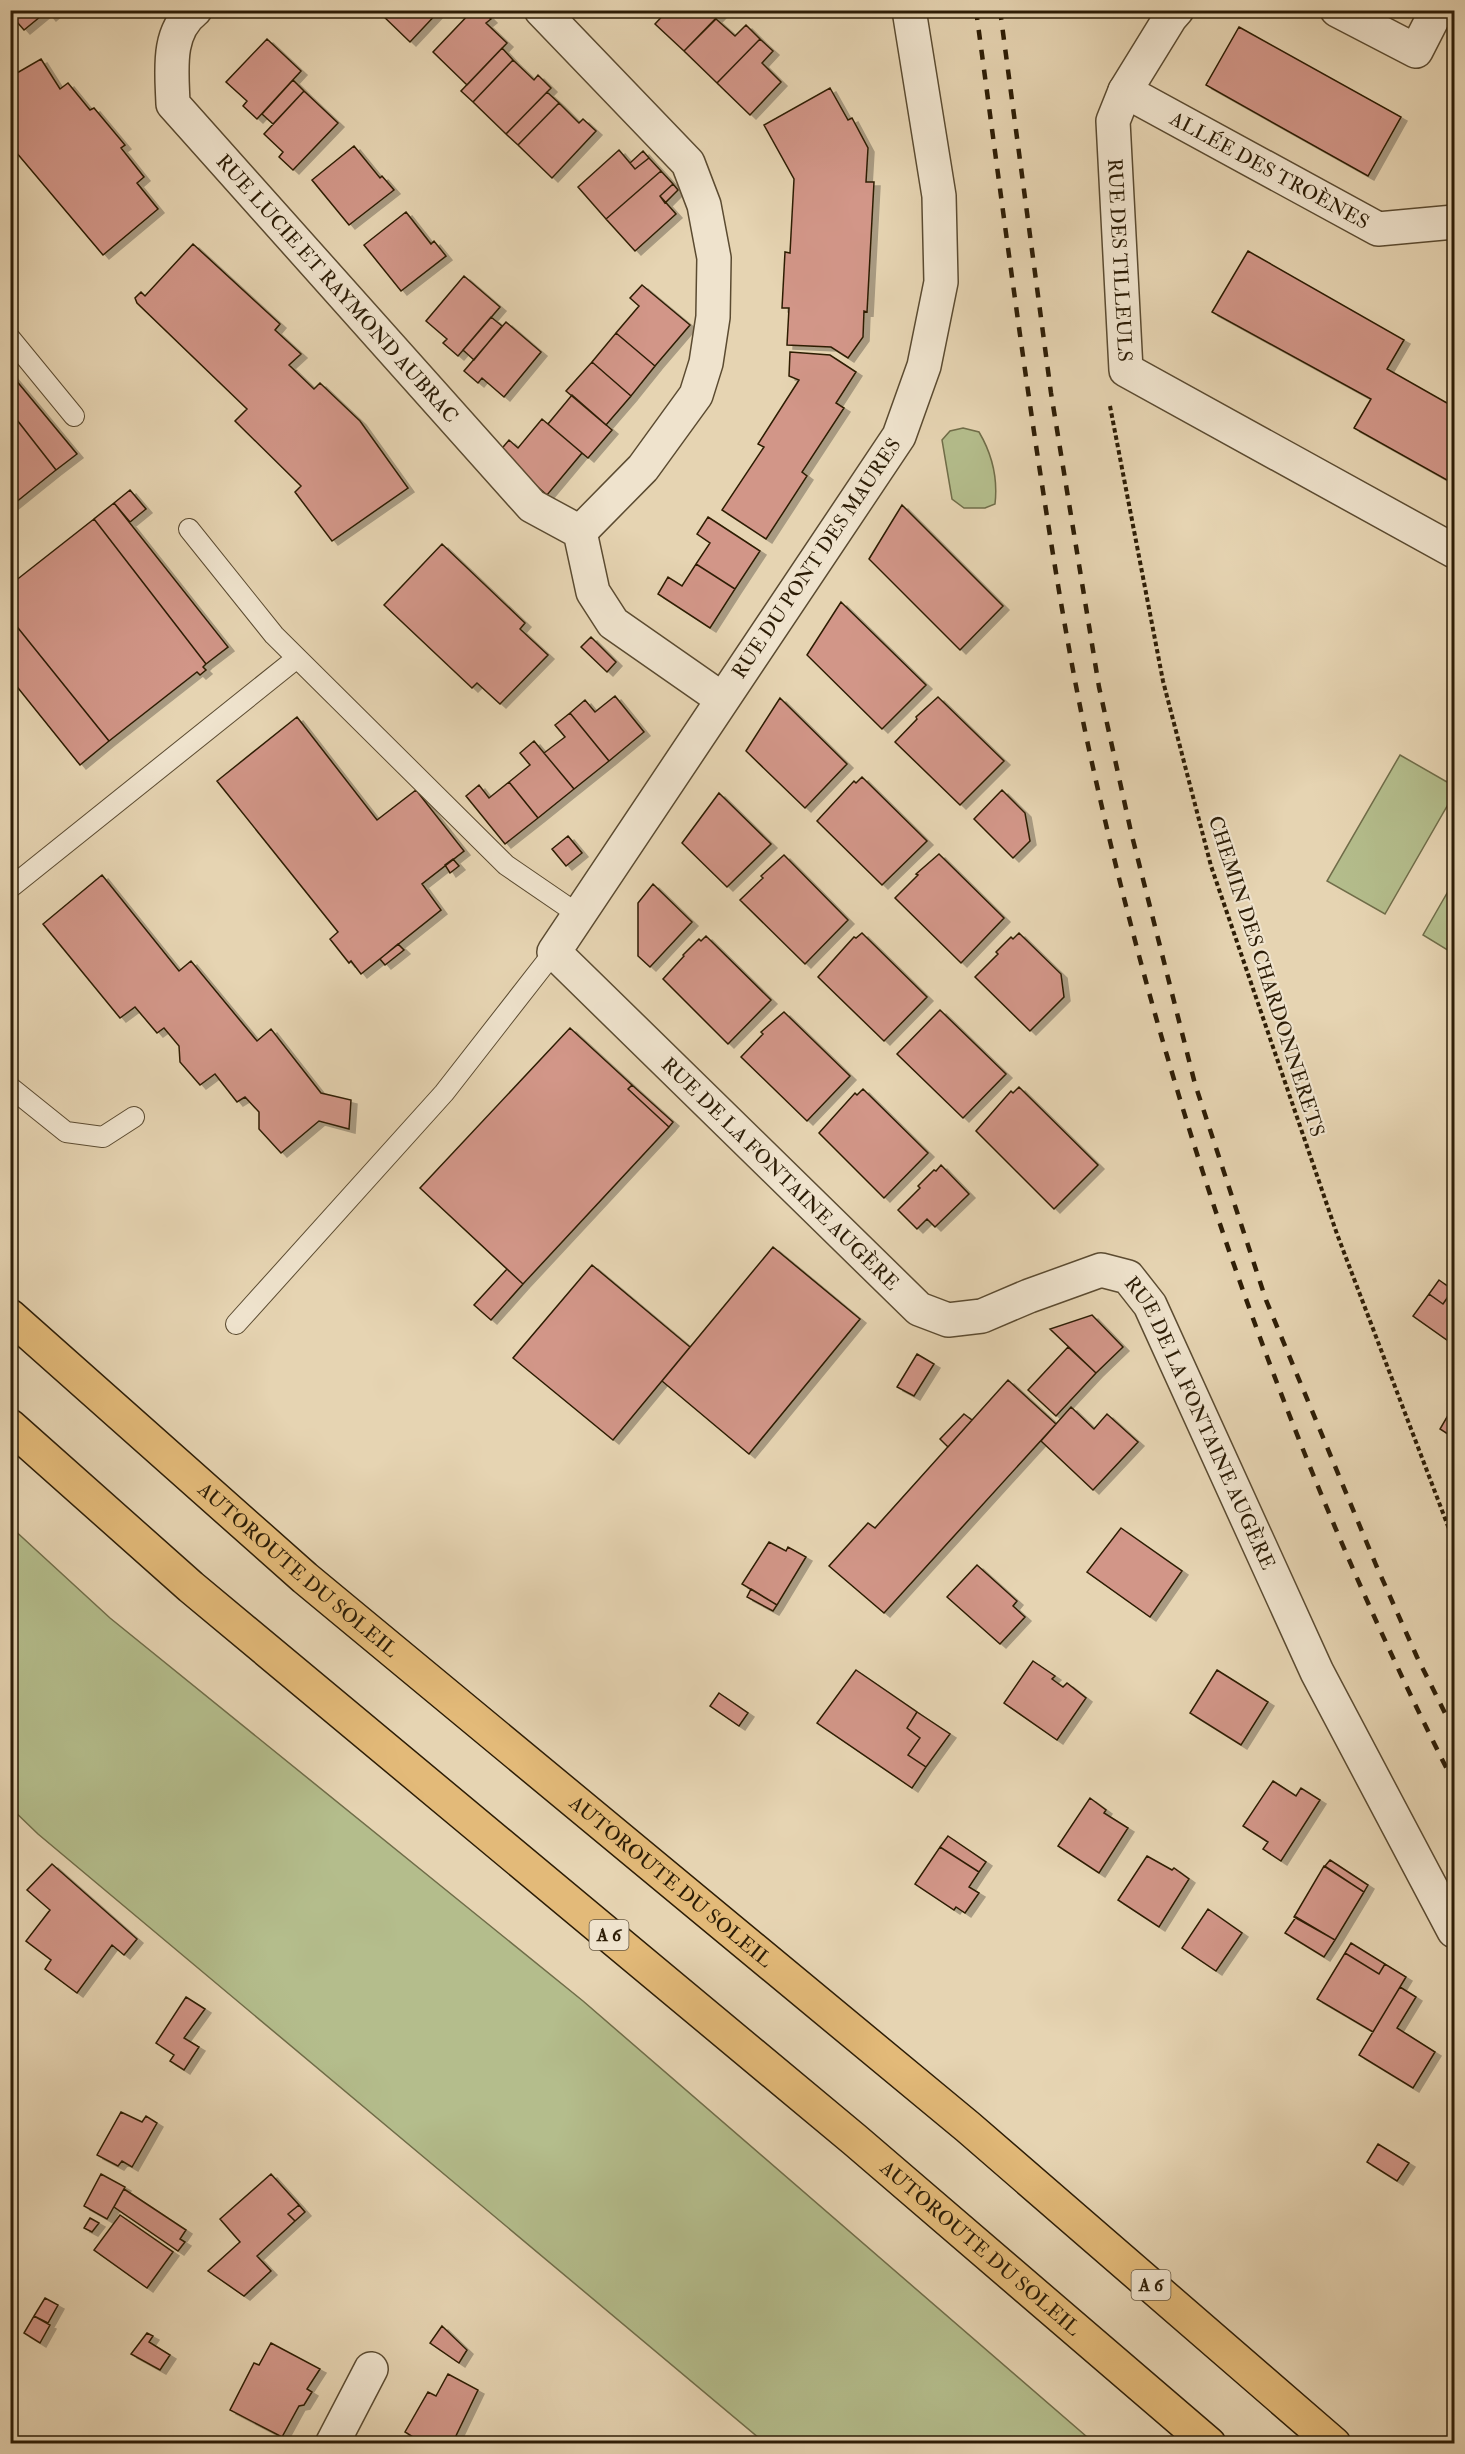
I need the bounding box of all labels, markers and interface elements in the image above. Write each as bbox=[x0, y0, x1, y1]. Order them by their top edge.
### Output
street label: ALLÉE DES TROÈNES bbox=[1165, 106, 1374, 235]
street label: RUE LUCIE ET RAYMOND AUBRAC bbox=[211, 149, 464, 428]
street label: RUE DES TILLEULS bbox=[1102, 158, 1138, 363]
street label: RUE DU PONT DES MAURES bbox=[726, 433, 906, 683]
street label: CHEMIN DES CHARDONNERETS bbox=[1203, 813, 1330, 1140]
street label: RUE DE LA FONTAINE AUGÈRE bbox=[656, 1052, 904, 1296]
street label: RUE DE LA FONTAINE AUGÈRE bbox=[1119, 1271, 1281, 1574]
street label: AUTOROUTE DU SOLEIL bbox=[192, 1476, 404, 1663]
street label: AUTOROUTE DU SOLEIL bbox=[564, 1790, 778, 1973]
road number: A 6 bbox=[590, 1920, 628, 1950]
street label: AUTOROUTE DU SOLEIL bbox=[874, 2155, 1086, 2342]
road number: A 6 bbox=[1132, 2270, 1170, 2300]

